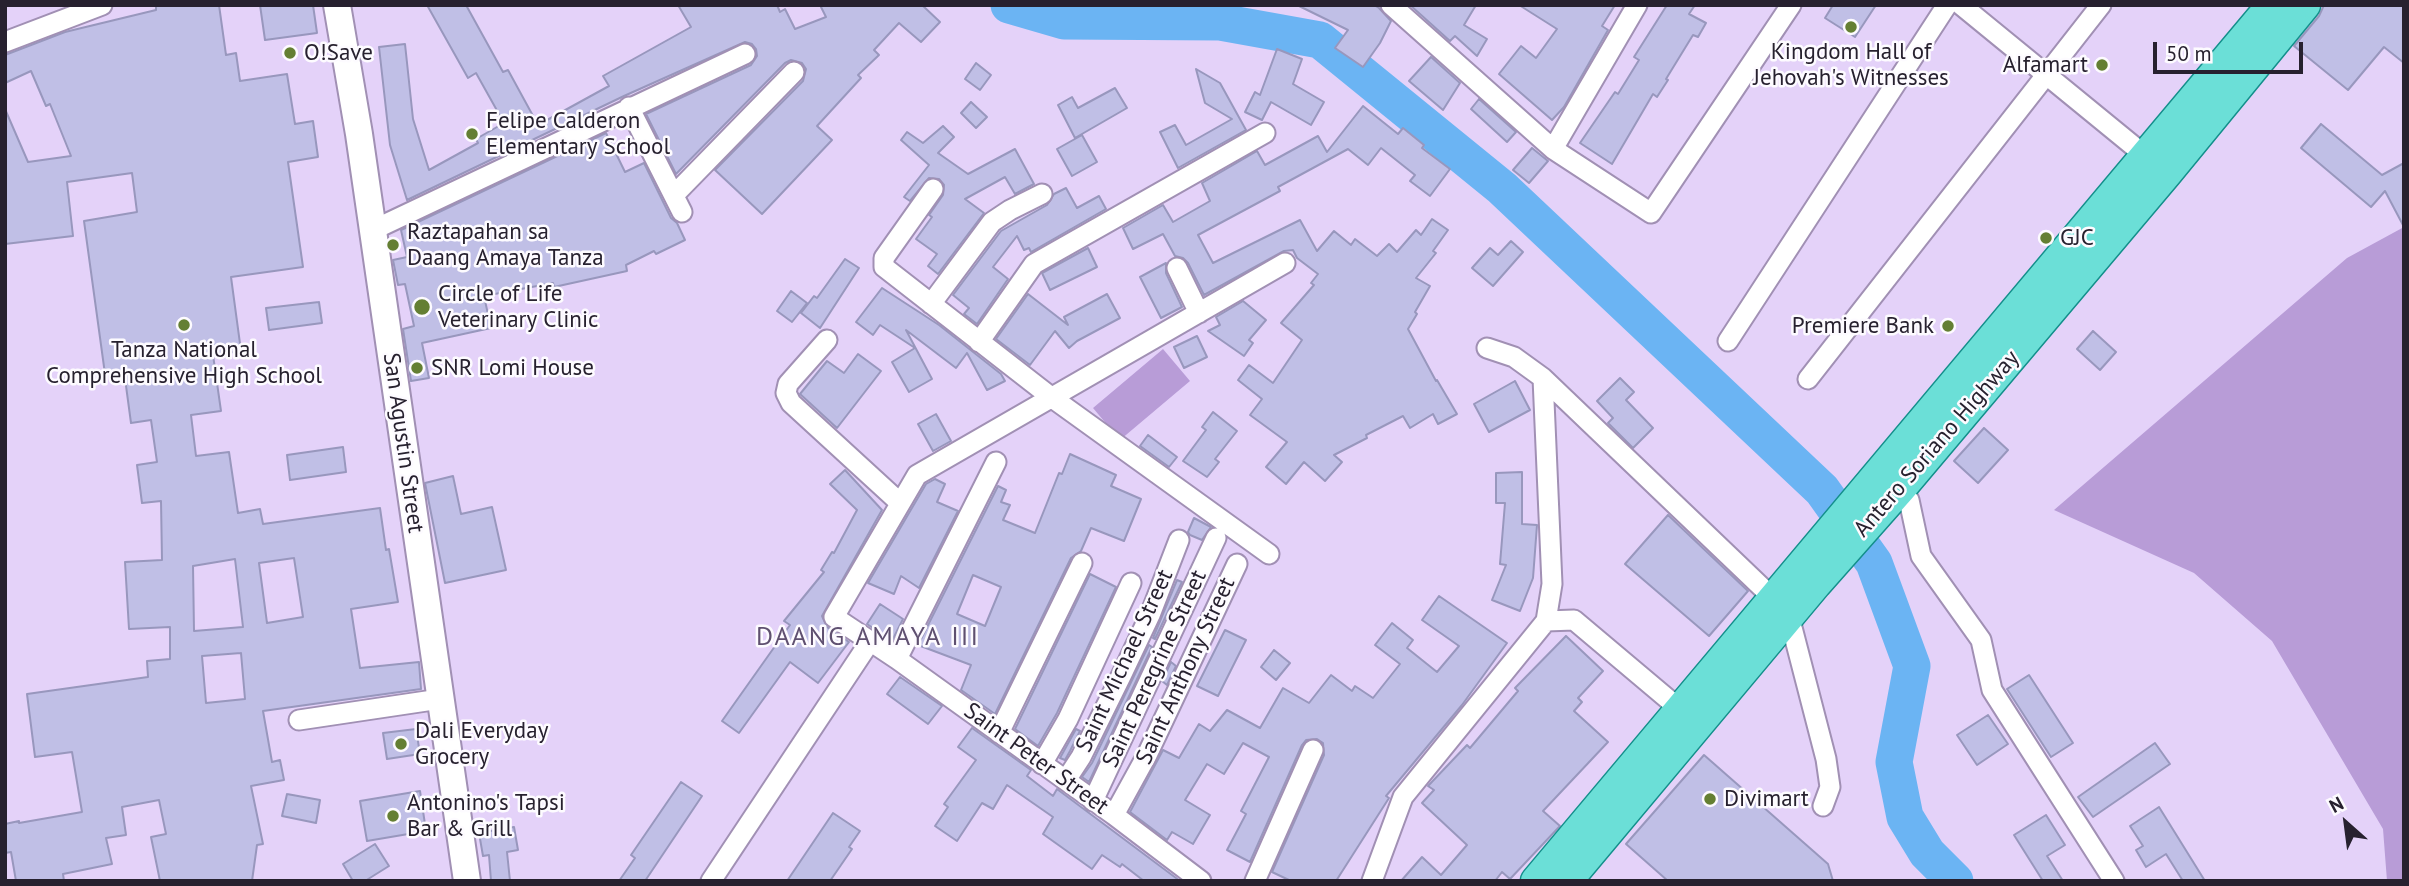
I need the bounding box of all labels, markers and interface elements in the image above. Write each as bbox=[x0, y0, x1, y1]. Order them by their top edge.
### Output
marker: Kingdom Hall of Jehovah's Witnesses bbox=[1843, 19, 1859, 35]
scale bar bbox=[2157, 28, 2308, 72]
place label: Kingdom Hall of Jehovah's Witnesses bbox=[1753, 38, 1949, 92]
place label: O!Save bbox=[304, 39, 373, 67]
text: 50 m bbox=[2166, 40, 2212, 67]
marker: O!Save bbox=[282, 45, 298, 61]
place label: Alfamart bbox=[2003, 51, 2088, 79]
marker: Alfamart bbox=[2094, 57, 2110, 73]
place label: Felipe Calderon Elementary School bbox=[486, 107, 670, 161]
marker: Felipe Calderon Elementary School bbox=[464, 126, 480, 142]
place label: Raztapahan sa Daang Amaya Tanza bbox=[407, 218, 604, 272]
place label: GJC bbox=[2060, 224, 2094, 252]
marker: GJC bbox=[2038, 230, 2054, 246]
marker: Raztapahan sa Daang Amaya Tanza bbox=[385, 237, 401, 253]
place label: Circle of Life Veterinary Clinic bbox=[438, 280, 598, 334]
marker: Circle of Life Veterinary Clinic bbox=[412, 297, 432, 317]
place label: Premiere Bank bbox=[1792, 312, 1934, 340]
marker: Tanza National Comprehensive High School bbox=[176, 317, 192, 333]
marker: Premiere Bank bbox=[1940, 318, 1956, 334]
place label: Tanza National Comprehensive High School bbox=[46, 336, 322, 390]
street label: Antero Soriano Highway bbox=[1848, 345, 2026, 543]
street label: San Agustin Street bbox=[377, 351, 429, 535]
place label: SNR Lomi House bbox=[431, 354, 594, 382]
marker: SNR Lomi House bbox=[409, 360, 425, 376]
street label: Saint Michael Street bbox=[1071, 565, 1179, 757]
street label: Saint Peregrine Street bbox=[1097, 566, 1213, 772]
street label: Saint Anthony Street bbox=[1131, 573, 1241, 769]
district label: DAANG AMAYA III bbox=[758, 622, 978, 654]
street label: Saint Peter Street bbox=[958, 697, 1114, 821]
place label: Dali Everyday Grocery bbox=[415, 717, 548, 771]
marker: Dali Everyday Grocery bbox=[393, 736, 409, 752]
place label: Divimart bbox=[1724, 785, 1809, 813]
north arrow bbox=[2311, 788, 2381, 858]
place label: Antonino's Tapsi Bar & Grill bbox=[407, 789, 565, 843]
marker: Divimart bbox=[1702, 791, 1718, 807]
text: N bbox=[2325, 791, 2347, 818]
marker: Antonino's Tapsi Bar & Grill bbox=[385, 808, 401, 824]

